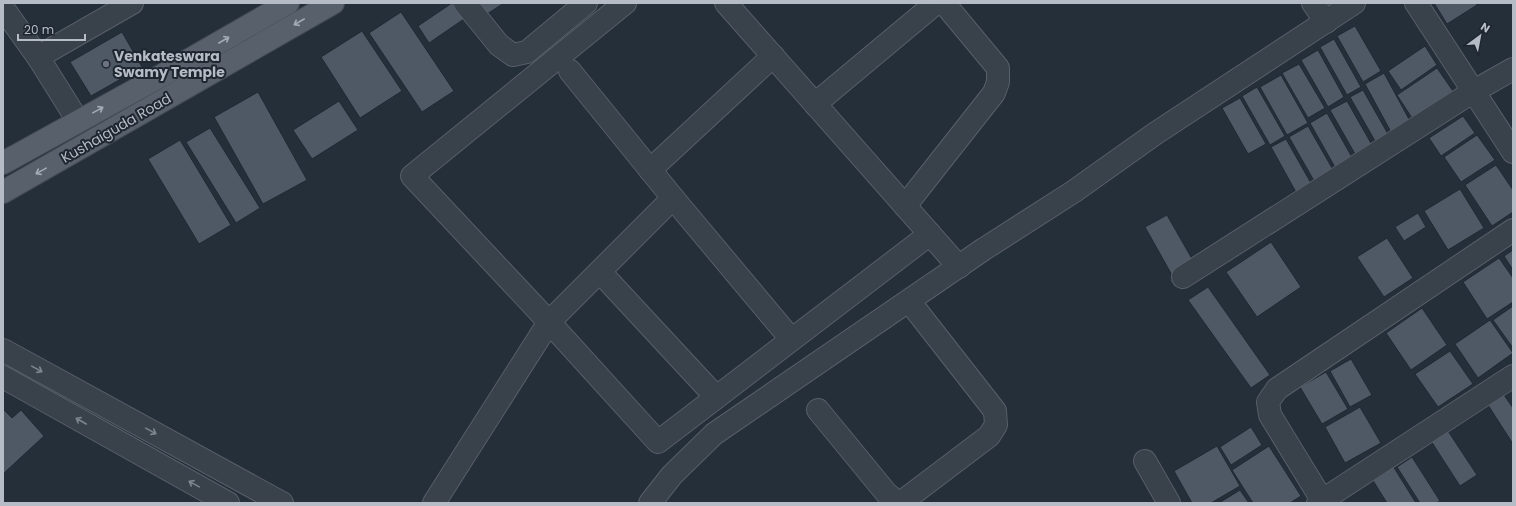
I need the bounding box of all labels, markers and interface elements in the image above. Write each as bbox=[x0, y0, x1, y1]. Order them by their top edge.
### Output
scale bar bbox=[18, 16, 85, 42]
north arrow bbox=[1460, 16, 1500, 56]
one-way arrow bbox=[293, 19, 305, 27]
text: N bbox=[1478, 19, 1493, 36]
text: 20 m bbox=[24, 21, 54, 38]
one-way arrow bbox=[218, 35, 230, 43]
place label: Venkateswara Swamy Temple bbox=[114, 46, 225, 82]
marker: Venkateswara Swamy Temple bbox=[101, 59, 111, 69]
street label: Kushaiguda Road bbox=[57, 88, 175, 168]
one-way arrow bbox=[92, 106, 104, 114]
one-way arrow bbox=[35, 167, 47, 175]
one-way arrow bbox=[31, 365, 43, 373]
one-way arrow bbox=[75, 416, 87, 424]
one-way arrow bbox=[145, 428, 157, 435]
one-way arrow bbox=[188, 480, 200, 488]

